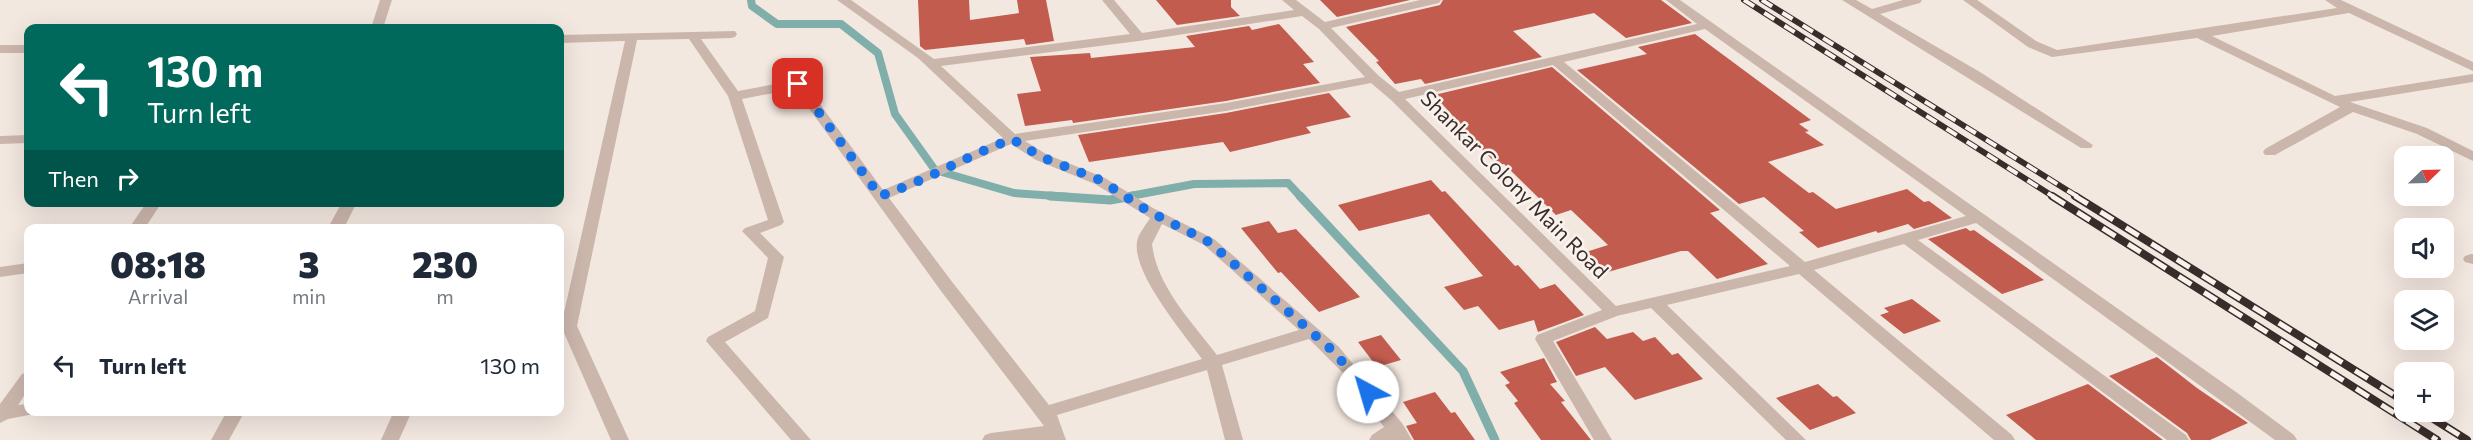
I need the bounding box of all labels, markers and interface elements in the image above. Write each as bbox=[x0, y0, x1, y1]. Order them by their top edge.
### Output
text: 130 m bbox=[147, 44, 263, 96]
icon: left bbox=[48, 48, 126, 126]
pin bbox=[772, 58, 823, 109]
icon: arrive bbox=[781, 67, 814, 100]
street label: Shankar Colony Main Road bbox=[1416, 85, 1614, 283]
text: Turn left bbox=[147, 96, 251, 129]
north arrow bbox=[2394, 146, 2454, 206]
map controls bbox=[2394, 146, 2454, 422]
icon: right bbox=[111, 162, 144, 195]
text: Then bbox=[48, 165, 99, 192]
button: sound bbox=[2394, 218, 2454, 278]
text: 08:18 bbox=[110, 241, 206, 285]
text: 3 bbox=[298, 241, 320, 285]
text: 230 bbox=[412, 241, 478, 285]
text: Arrival bbox=[128, 284, 188, 308]
text: min bbox=[292, 284, 326, 308]
text: m bbox=[436, 284, 454, 308]
button: layers bbox=[2394, 290, 2454, 350]
icon: left bbox=[48, 349, 81, 382]
text: Turn left bbox=[99, 352, 186, 379]
text: 130 m bbox=[480, 352, 540, 379]
position arrow bbox=[1336, 360, 1400, 424]
button: + bbox=[2394, 362, 2454, 422]

